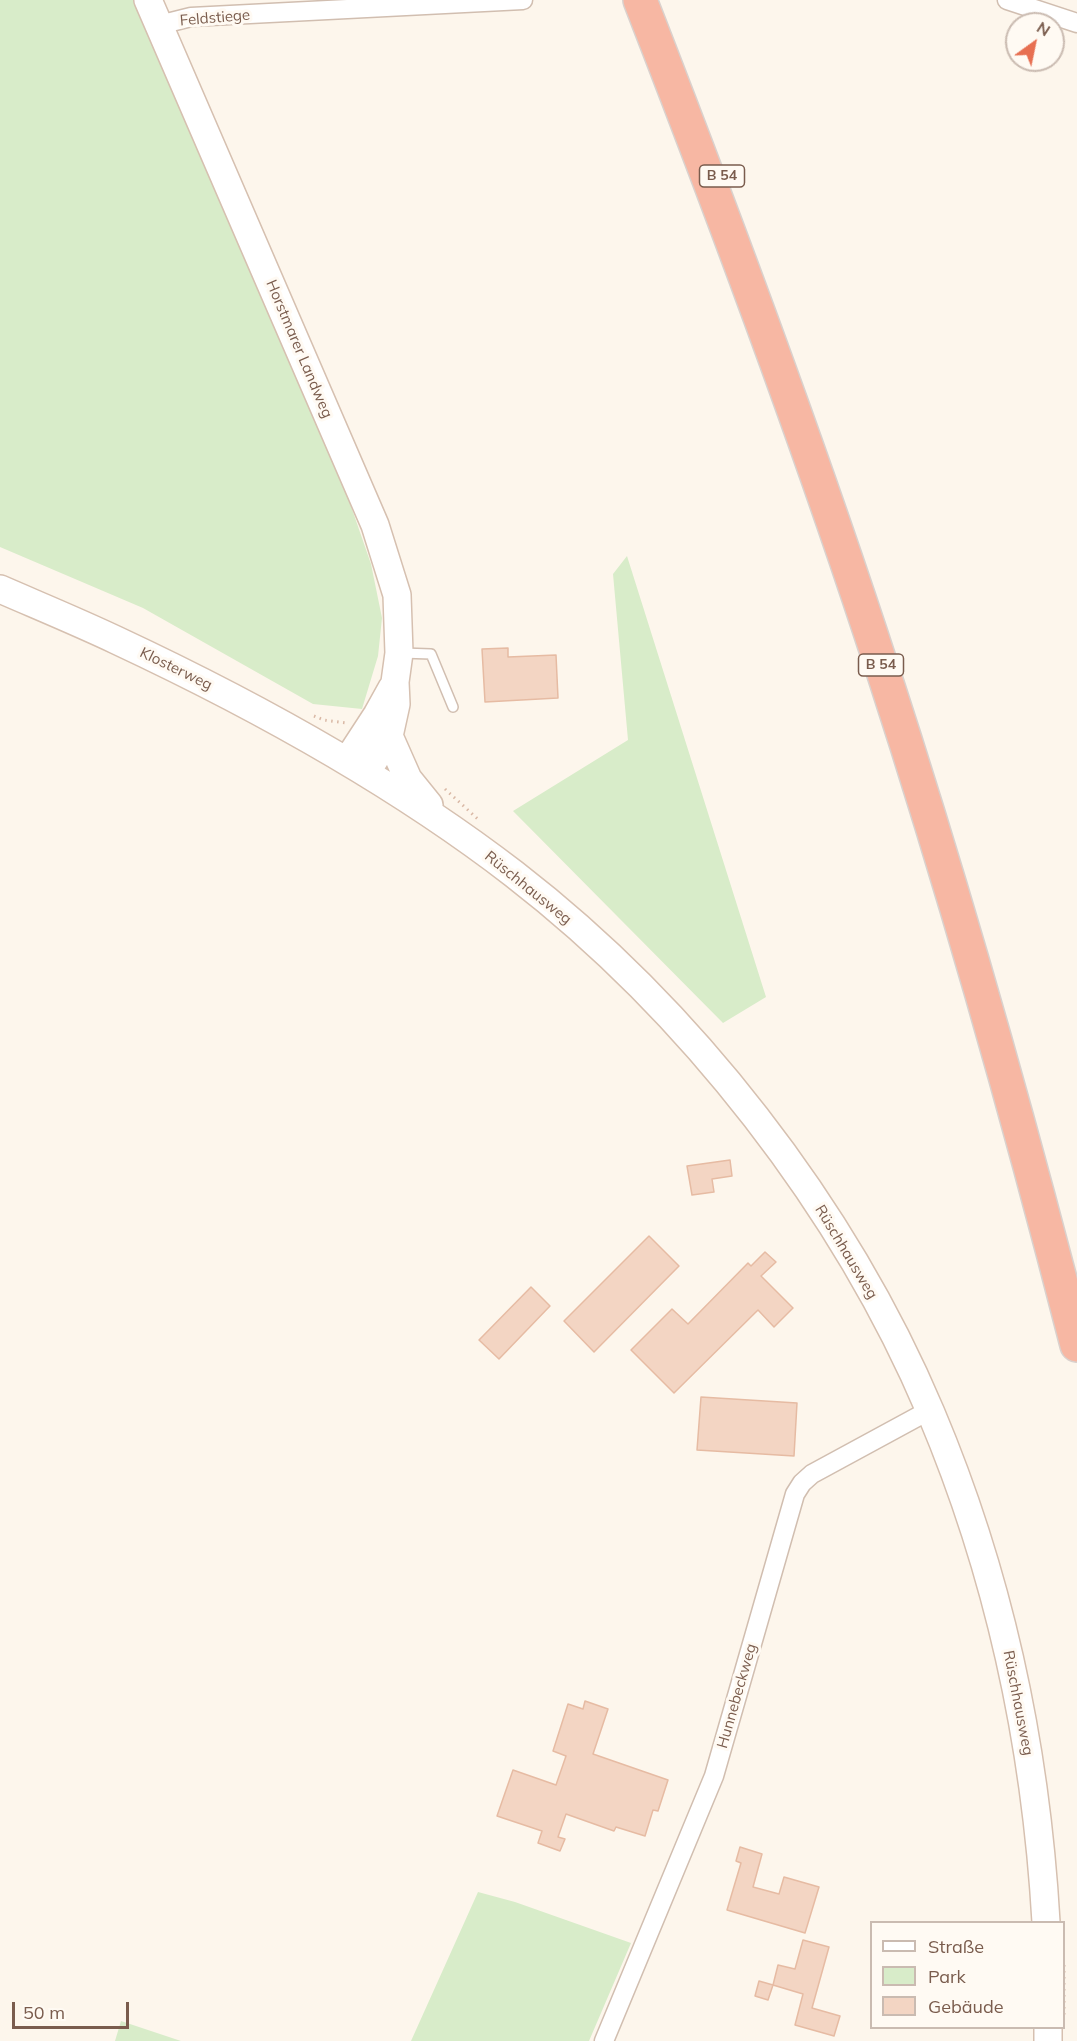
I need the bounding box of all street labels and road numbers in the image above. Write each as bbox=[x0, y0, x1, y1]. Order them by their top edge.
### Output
street label: Feldstiege bbox=[179, 6, 251, 30]
road number: B 54 bbox=[700, 165, 744, 187]
street label: Horstmarer Landweg bbox=[262, 277, 336, 421]
street label: Klosterweg bbox=[137, 644, 215, 694]
road number: B 54 bbox=[858, 654, 904, 676]
street label: Rüschhausweg bbox=[481, 847, 575, 929]
street label: Rüschhausweg bbox=[811, 1202, 881, 1302]
street label: Hunnebeckweg bbox=[713, 1642, 761, 1750]
street label: Rüschhausweg bbox=[999, 1649, 1037, 1757]

